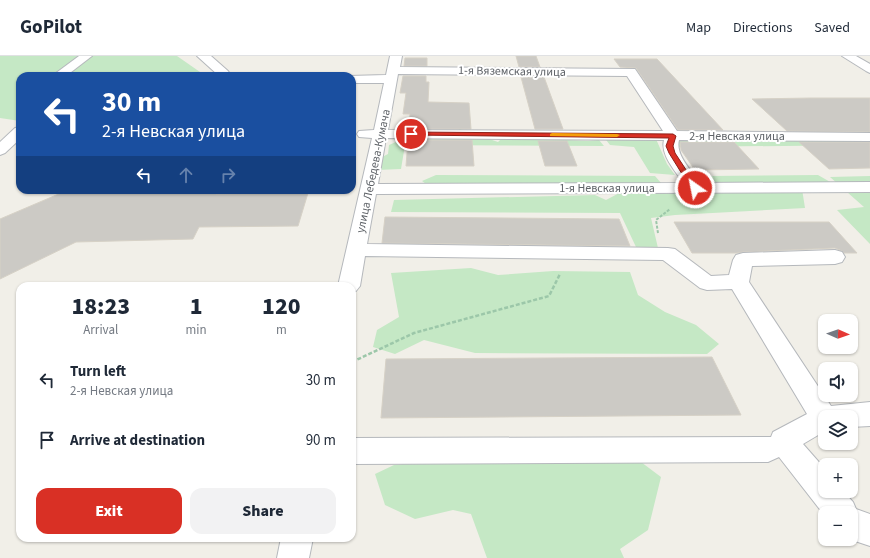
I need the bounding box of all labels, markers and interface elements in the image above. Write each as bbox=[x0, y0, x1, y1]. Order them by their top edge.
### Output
text: GoPilot bbox=[20, 14, 82, 41]
text: Map bbox=[686, 18, 711, 38]
text: Directions bbox=[733, 18, 792, 38]
text: Saved bbox=[814, 18, 850, 38]
street label: 1-я Вяземская улица bbox=[458, 62, 566, 81]
text: 30 m bbox=[102, 82, 161, 122]
icon: left bbox=[36, 88, 88, 140]
street label: улица Лебедева-Кумача bbox=[352, 108, 395, 235]
pin bbox=[394, 117, 428, 151]
text: 2-я Невская улица bbox=[102, 119, 245, 144]
icon: arrive bbox=[400, 123, 422, 145]
street label: 2-я Невская улица bbox=[689, 128, 785, 145]
icon: left bbox=[133, 164, 155, 186]
icon: ahead bbox=[175, 164, 197, 186]
icon: right bbox=[217, 164, 239, 186]
position arrow bbox=[674, 167, 716, 209]
street label: 1-я Невская улица bbox=[559, 180, 655, 197]
text: 18:23 bbox=[71, 289, 130, 324]
text: 1 bbox=[190, 289, 203, 324]
text: 120 bbox=[262, 289, 301, 324]
north arrow bbox=[818, 314, 858, 354]
map controls bbox=[818, 314, 858, 546]
text: Arrival bbox=[83, 321, 118, 339]
text: min bbox=[186, 321, 207, 339]
text: m bbox=[276, 321, 287, 339]
text: Turn left bbox=[70, 361, 126, 382]
button: sound bbox=[818, 362, 858, 402]
icon: left bbox=[36, 369, 58, 391]
text: 30 m bbox=[306, 370, 336, 391]
text: 2-я Невская улица bbox=[70, 382, 173, 400]
button: layers bbox=[818, 410, 858, 450]
icon: arrive bbox=[36, 429, 58, 451]
text: Arrive at destination bbox=[70, 430, 205, 451]
text: 90 m bbox=[306, 430, 336, 451]
button: + bbox=[818, 458, 858, 498]
button: Exit bbox=[36, 488, 182, 534]
button: Share bbox=[190, 488, 336, 534]
button: − bbox=[818, 506, 858, 546]

